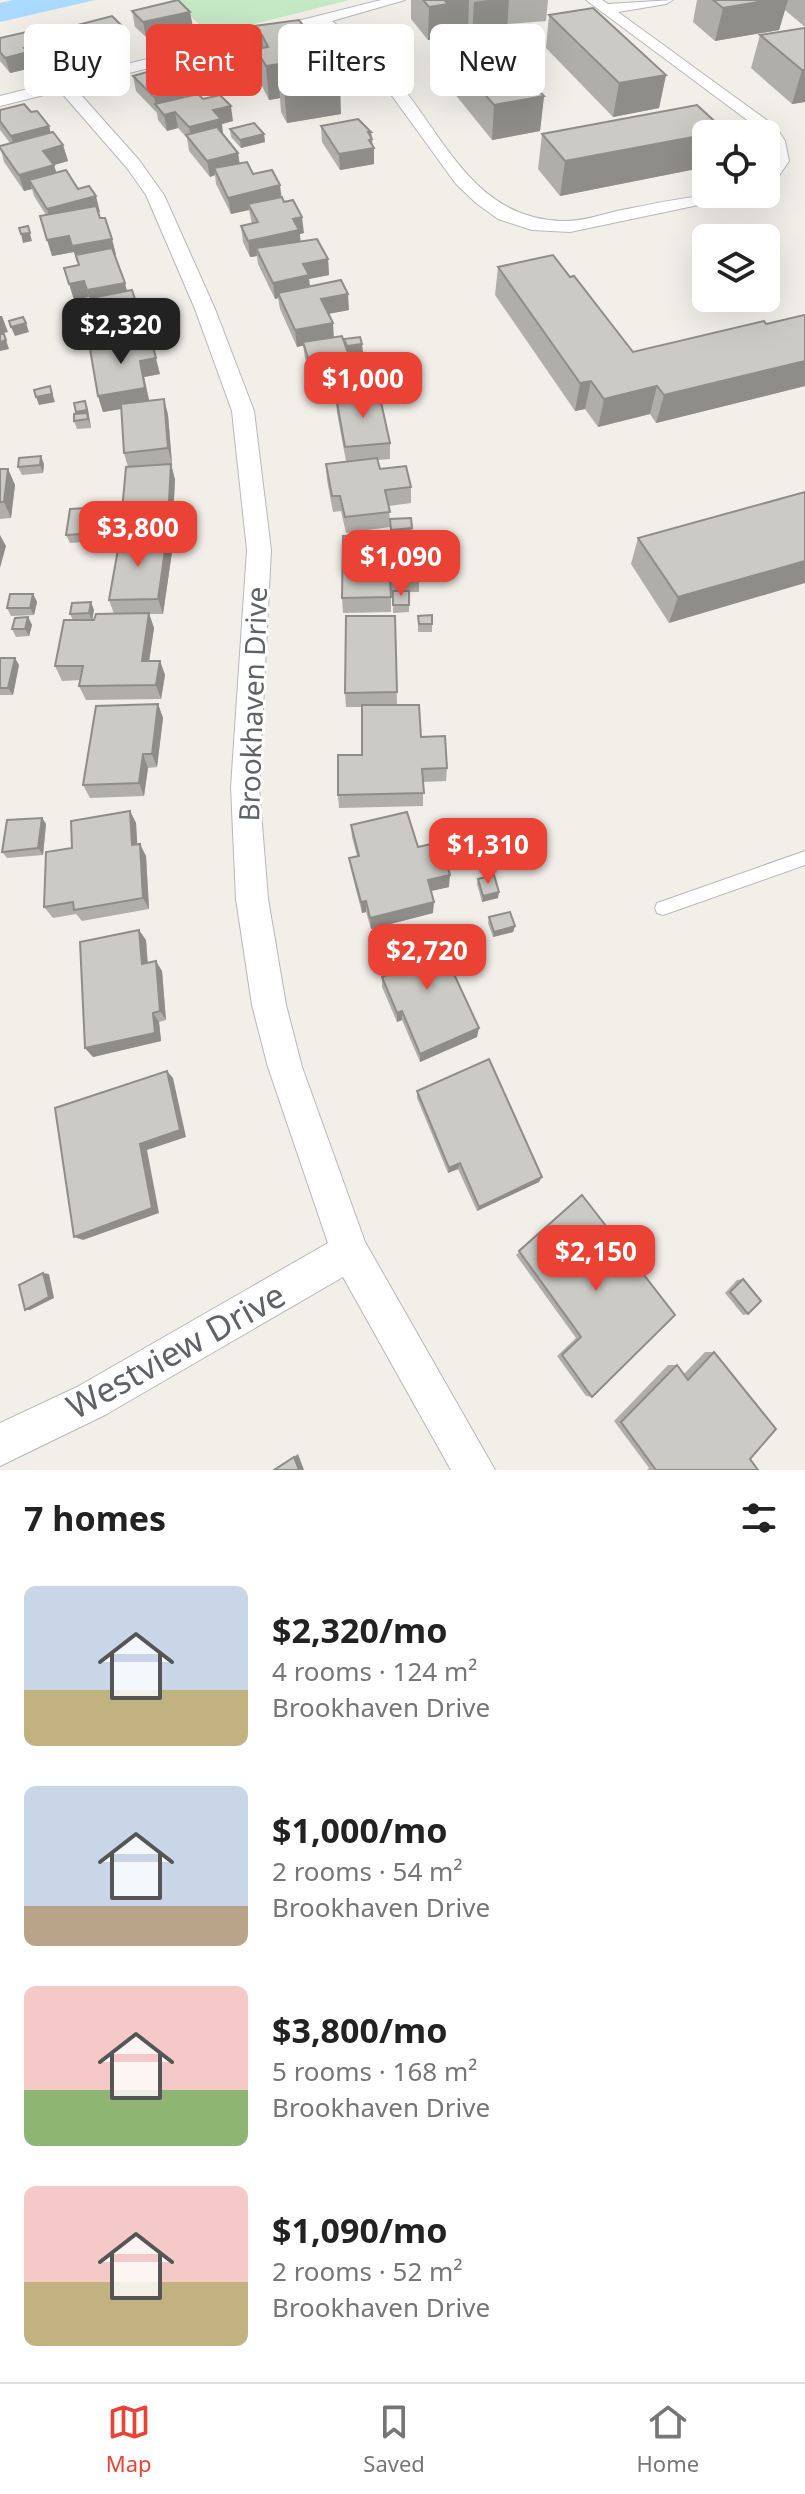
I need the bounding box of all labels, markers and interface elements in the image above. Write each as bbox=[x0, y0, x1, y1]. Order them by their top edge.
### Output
chip: Buy bbox=[24, 24, 130, 96]
chip: Rent bbox=[146, 24, 262, 96]
chip: Filters bbox=[278, 24, 414, 96]
chip: New bbox=[430, 24, 545, 96]
map controls bbox=[692, 120, 780, 312]
button: locate bbox=[692, 120, 780, 208]
button: layers bbox=[692, 224, 780, 312]
pin: $2,320 bbox=[56, 298, 186, 366]
text: $2,320 bbox=[80, 306, 162, 342]
pin: $1,000 bbox=[298, 352, 428, 420]
text: $1,000 bbox=[322, 360, 404, 396]
pin: $3,800 bbox=[73, 501, 203, 569]
text: $3,800 bbox=[97, 509, 179, 545]
pin: $1,090 bbox=[336, 530, 466, 598]
text: $1,090 bbox=[360, 538, 442, 574]
street label: Brookhaven Drive bbox=[229, 586, 275, 822]
pin: $1,310 bbox=[423, 818, 553, 886]
text: $1,310 bbox=[447, 826, 529, 862]
pin: $2,720 bbox=[362, 924, 492, 992]
text: $2,720 bbox=[386, 932, 468, 968]
pin: $2,150 bbox=[531, 1225, 661, 1293]
text: $2,150 bbox=[555, 1233, 637, 1269]
street label: Westview Drive bbox=[58, 1271, 293, 1429]
text: 7 homes bbox=[24, 1495, 166, 1541]
icon: filters bbox=[737, 1496, 781, 1540]
text: $2,320/mo bbox=[272, 1607, 447, 1653]
icon: home bbox=[88, 1618, 184, 1714]
text: 4 rooms · 124 m² bbox=[272, 1653, 477, 1689]
text: Brookhaven Drive bbox=[272, 1689, 490, 1725]
text: $1,000/mo bbox=[272, 1807, 447, 1853]
icon: home bbox=[88, 1818, 184, 1914]
text: 2 rooms · 54 m² bbox=[272, 1853, 462, 1889]
text: Brookhaven Drive bbox=[272, 1889, 490, 1925]
text: $3,800/mo bbox=[272, 2007, 447, 2053]
icon: home bbox=[88, 2018, 184, 2114]
text: 5 rooms · 168 m² bbox=[272, 2053, 477, 2089]
text: Brookhaven Drive bbox=[272, 2089, 490, 2125]
text: $1,090/mo bbox=[272, 2207, 447, 2253]
icon: home bbox=[88, 2218, 184, 2314]
text: 2 rooms · 52 m² bbox=[272, 2253, 462, 2289]
text: Brookhaven Drive bbox=[272, 2289, 490, 2325]
tab: Map bbox=[106, 2400, 152, 2478]
tab: Saved bbox=[363, 2400, 425, 2478]
tab: Home bbox=[637, 2400, 699, 2478]

